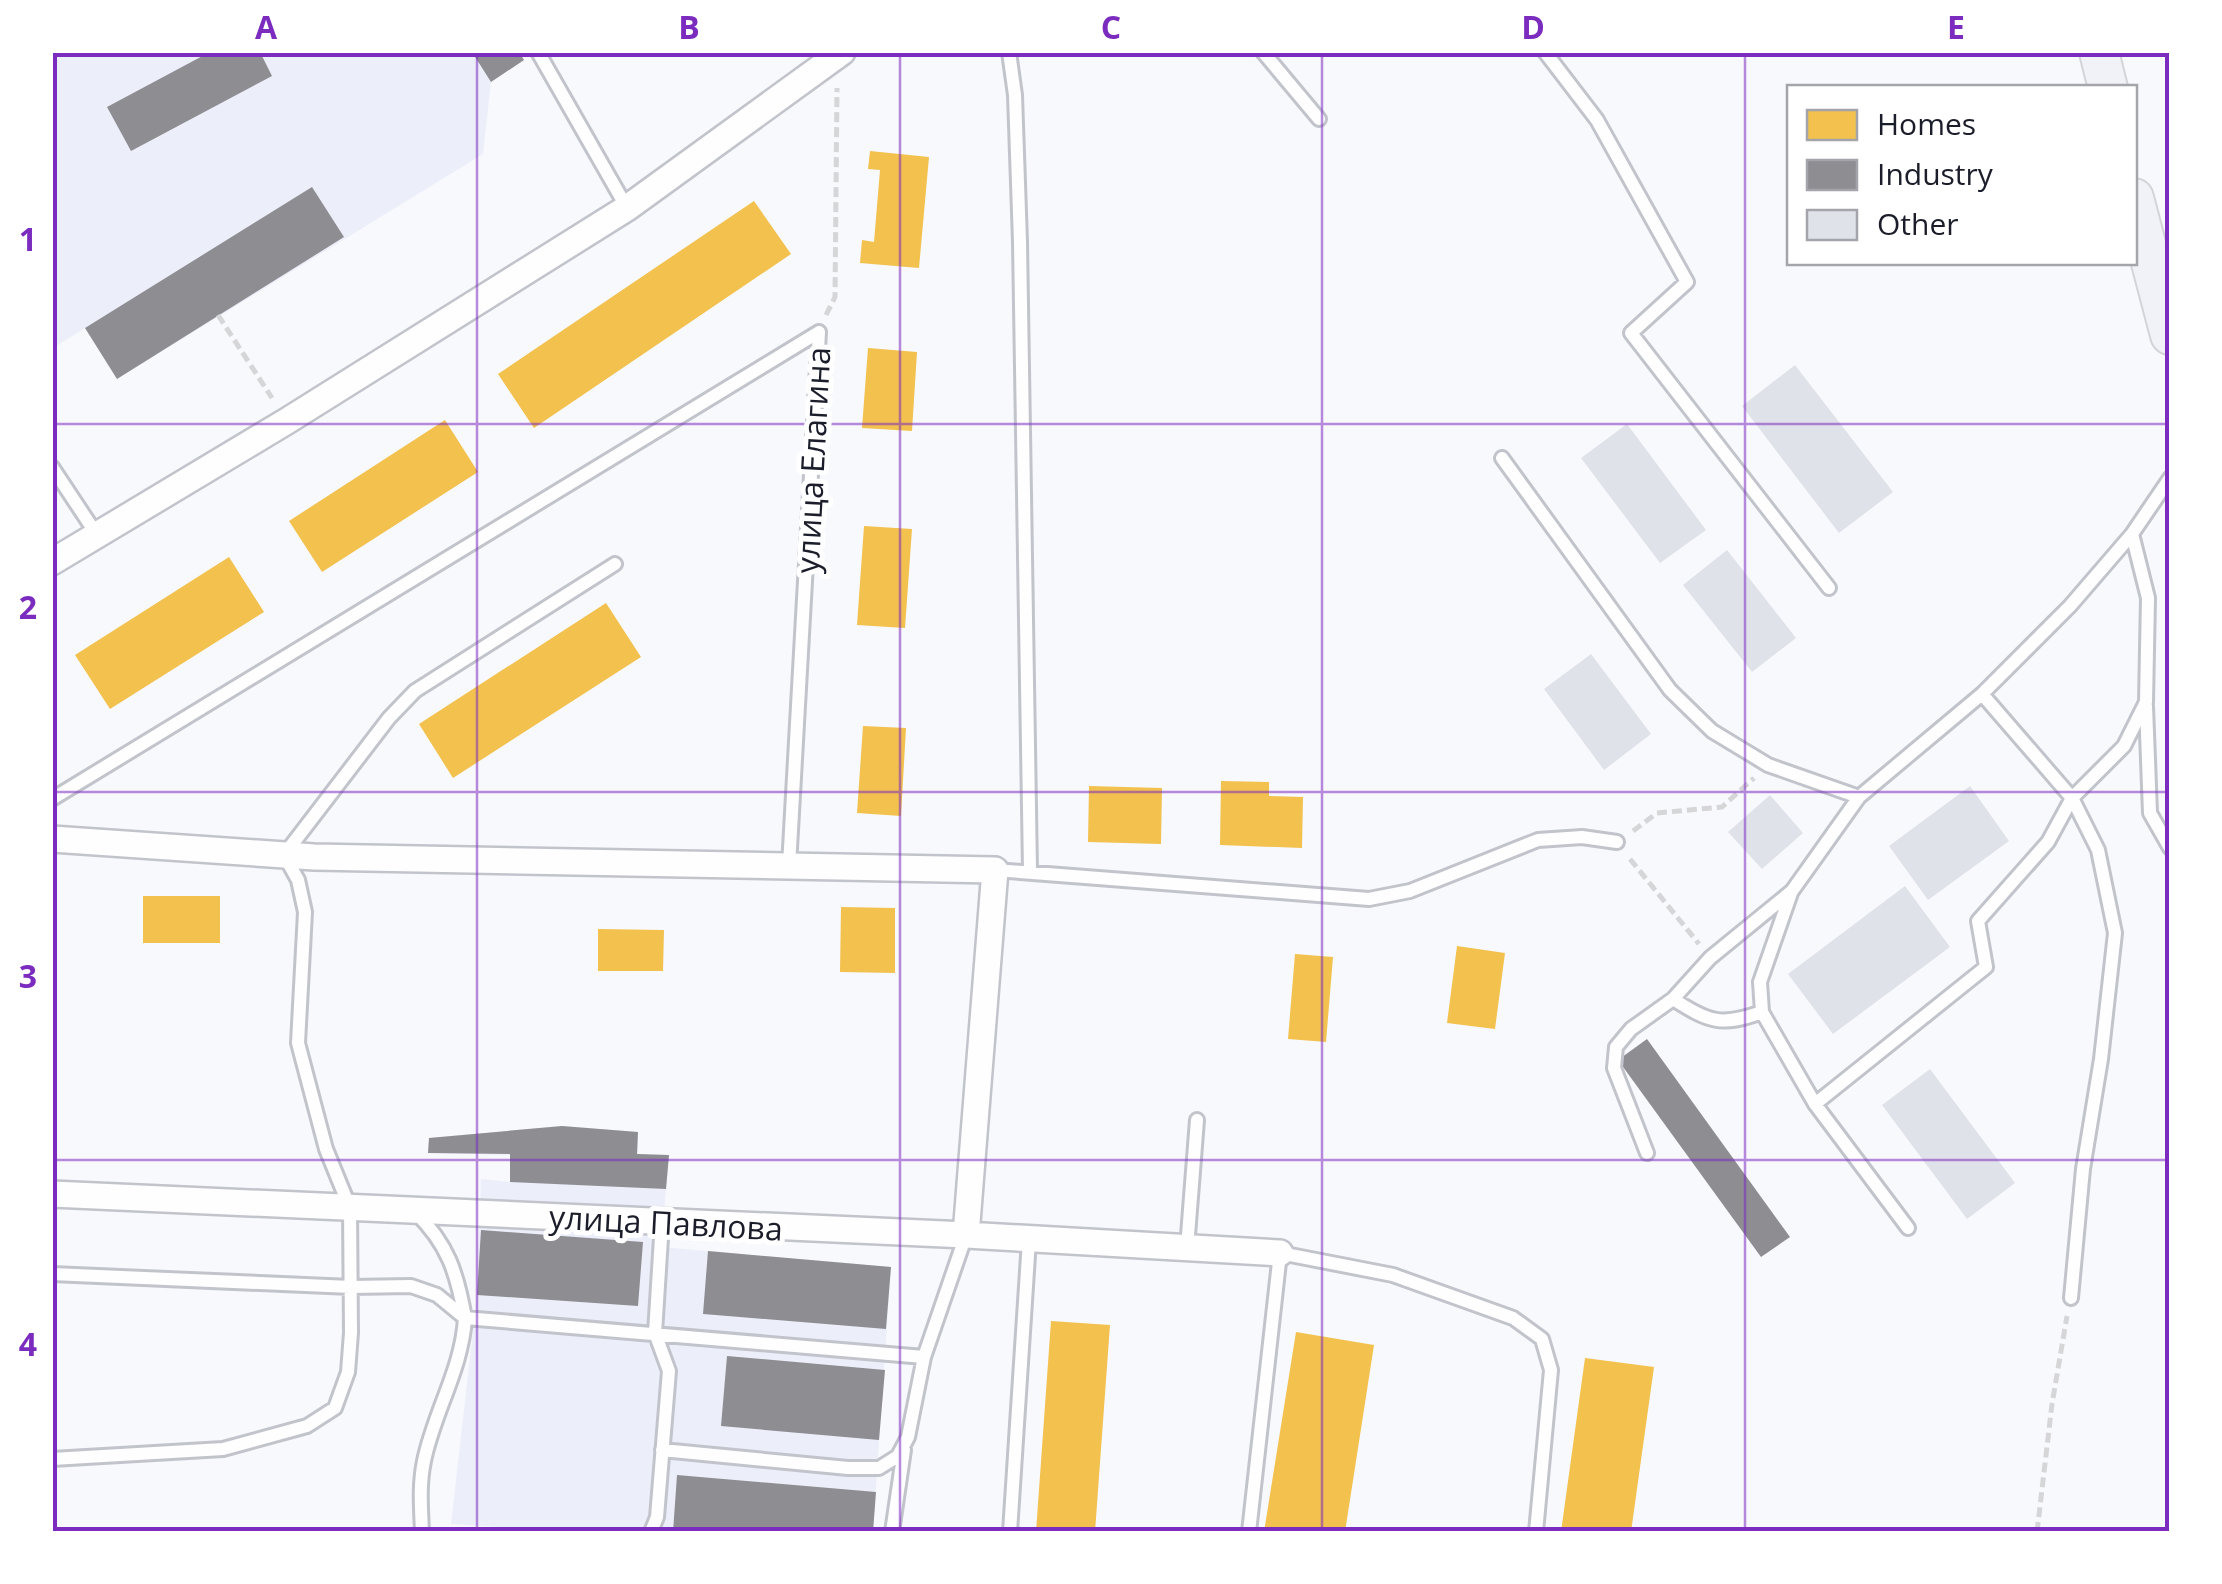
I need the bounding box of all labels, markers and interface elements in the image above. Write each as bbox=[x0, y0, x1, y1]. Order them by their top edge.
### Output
text: A bbox=[255, 5, 278, 48]
text: B bbox=[678, 5, 700, 48]
text: C bbox=[1101, 5, 1121, 48]
text: D bbox=[1521, 5, 1545, 48]
text: E bbox=[1947, 5, 1965, 48]
legend bbox=[1787, 85, 2137, 265]
text: Homes bbox=[1877, 103, 1976, 144]
text: Industry bbox=[1877, 153, 1994, 194]
text: Other bbox=[1877, 203, 1959, 244]
text: 1 bbox=[19, 217, 37, 260]
street label: улица Елагина bbox=[785, 346, 839, 574]
text: 2 bbox=[19, 585, 37, 628]
text: 3 bbox=[19, 954, 37, 997]
street label: улица Павлова bbox=[548, 1194, 784, 1250]
text: 4 bbox=[19, 1322, 37, 1365]

